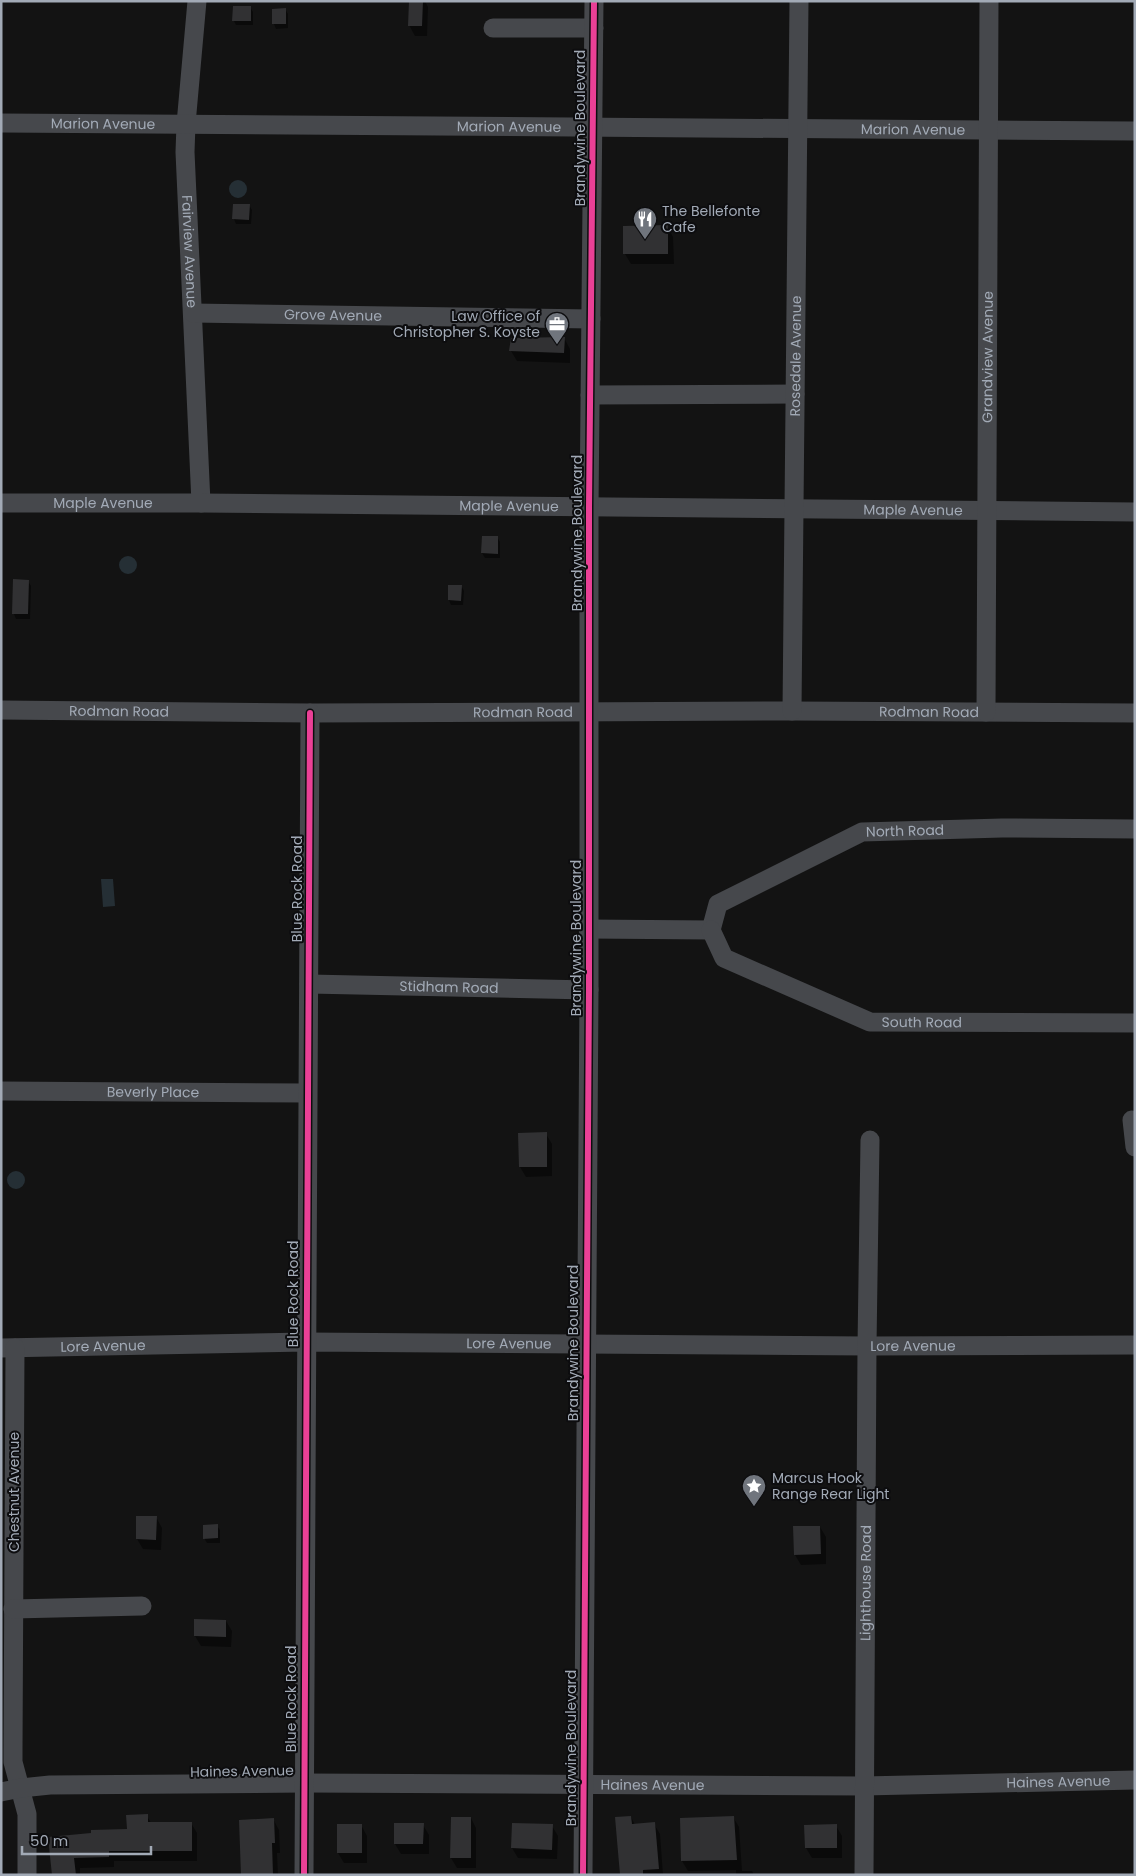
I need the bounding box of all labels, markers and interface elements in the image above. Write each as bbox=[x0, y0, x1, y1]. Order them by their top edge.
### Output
street label: Brandywine Boulevard bbox=[570, 50, 590, 206]
street label: Marion Avenue bbox=[51, 113, 156, 134]
street label: Marion Avenue bbox=[457, 116, 562, 137]
street label: Marion Avenue bbox=[861, 119, 966, 140]
street label: Fairview Avenue bbox=[177, 194, 202, 309]
place label: The Bellefonte Cafe bbox=[662, 201, 760, 237]
restaurant icon: The Bellefonte Cafe bbox=[632, 206, 658, 240]
street label: Grandview Avenue bbox=[977, 291, 998, 423]
street label: Rosedale Avenue bbox=[785, 295, 806, 417]
street label: Grove Avenue bbox=[284, 304, 382, 326]
place label: Law Office of Christopher S. Koyste bbox=[393, 306, 540, 342]
office icon: Law Office of Christopher S. Koyste bbox=[544, 311, 570, 345]
street label: Brandywine Boulevard bbox=[567, 455, 587, 611]
street label: Maple Avenue bbox=[53, 493, 153, 513]
street label: Maple Avenue bbox=[459, 495, 559, 516]
street label: Maple Avenue bbox=[863, 499, 963, 520]
street label: Rodman Road bbox=[69, 701, 169, 722]
street label: Rodman Road bbox=[473, 702, 573, 722]
street label: Rodman Road bbox=[879, 702, 979, 722]
street label: North Road bbox=[866, 820, 944, 842]
street label: Blue Rock Road bbox=[287, 836, 307, 942]
street label: Brandywine Boulevard bbox=[566, 860, 586, 1016]
street label: Stidham Road bbox=[399, 976, 499, 998]
street label: South Road bbox=[881, 1012, 962, 1032]
street label: Beverly Place bbox=[107, 1082, 200, 1102]
street label: Blue Rock Road bbox=[283, 1241, 303, 1347]
street label: Brandywine Boulevard bbox=[563, 1265, 583, 1421]
street label: Lore Avenue bbox=[466, 1333, 552, 1354]
street label: Lore Avenue bbox=[60, 1335, 146, 1357]
street label: Lore Avenue bbox=[870, 1336, 956, 1356]
street label: Chestnut Avenue bbox=[4, 1432, 24, 1552]
place label: Marcus Hook Range Rear Light bbox=[772, 1468, 889, 1504]
place icon: Marcus Hook Range Rear Light bbox=[741, 1473, 767, 1507]
street label: Lighthouse Road bbox=[855, 1525, 876, 1641]
street label: Blue Rock Road bbox=[281, 1646, 301, 1752]
street label: Brandywine Boulevard bbox=[561, 1670, 581, 1826]
street label: Haines Avenue bbox=[190, 1760, 294, 1782]
street label: Haines Avenue bbox=[1006, 1771, 1111, 1793]
street label: Haines Avenue bbox=[600, 1775, 705, 1795]
scale bar bbox=[22, 1824, 151, 1856]
text: 50 m bbox=[30, 1830, 68, 1851]

